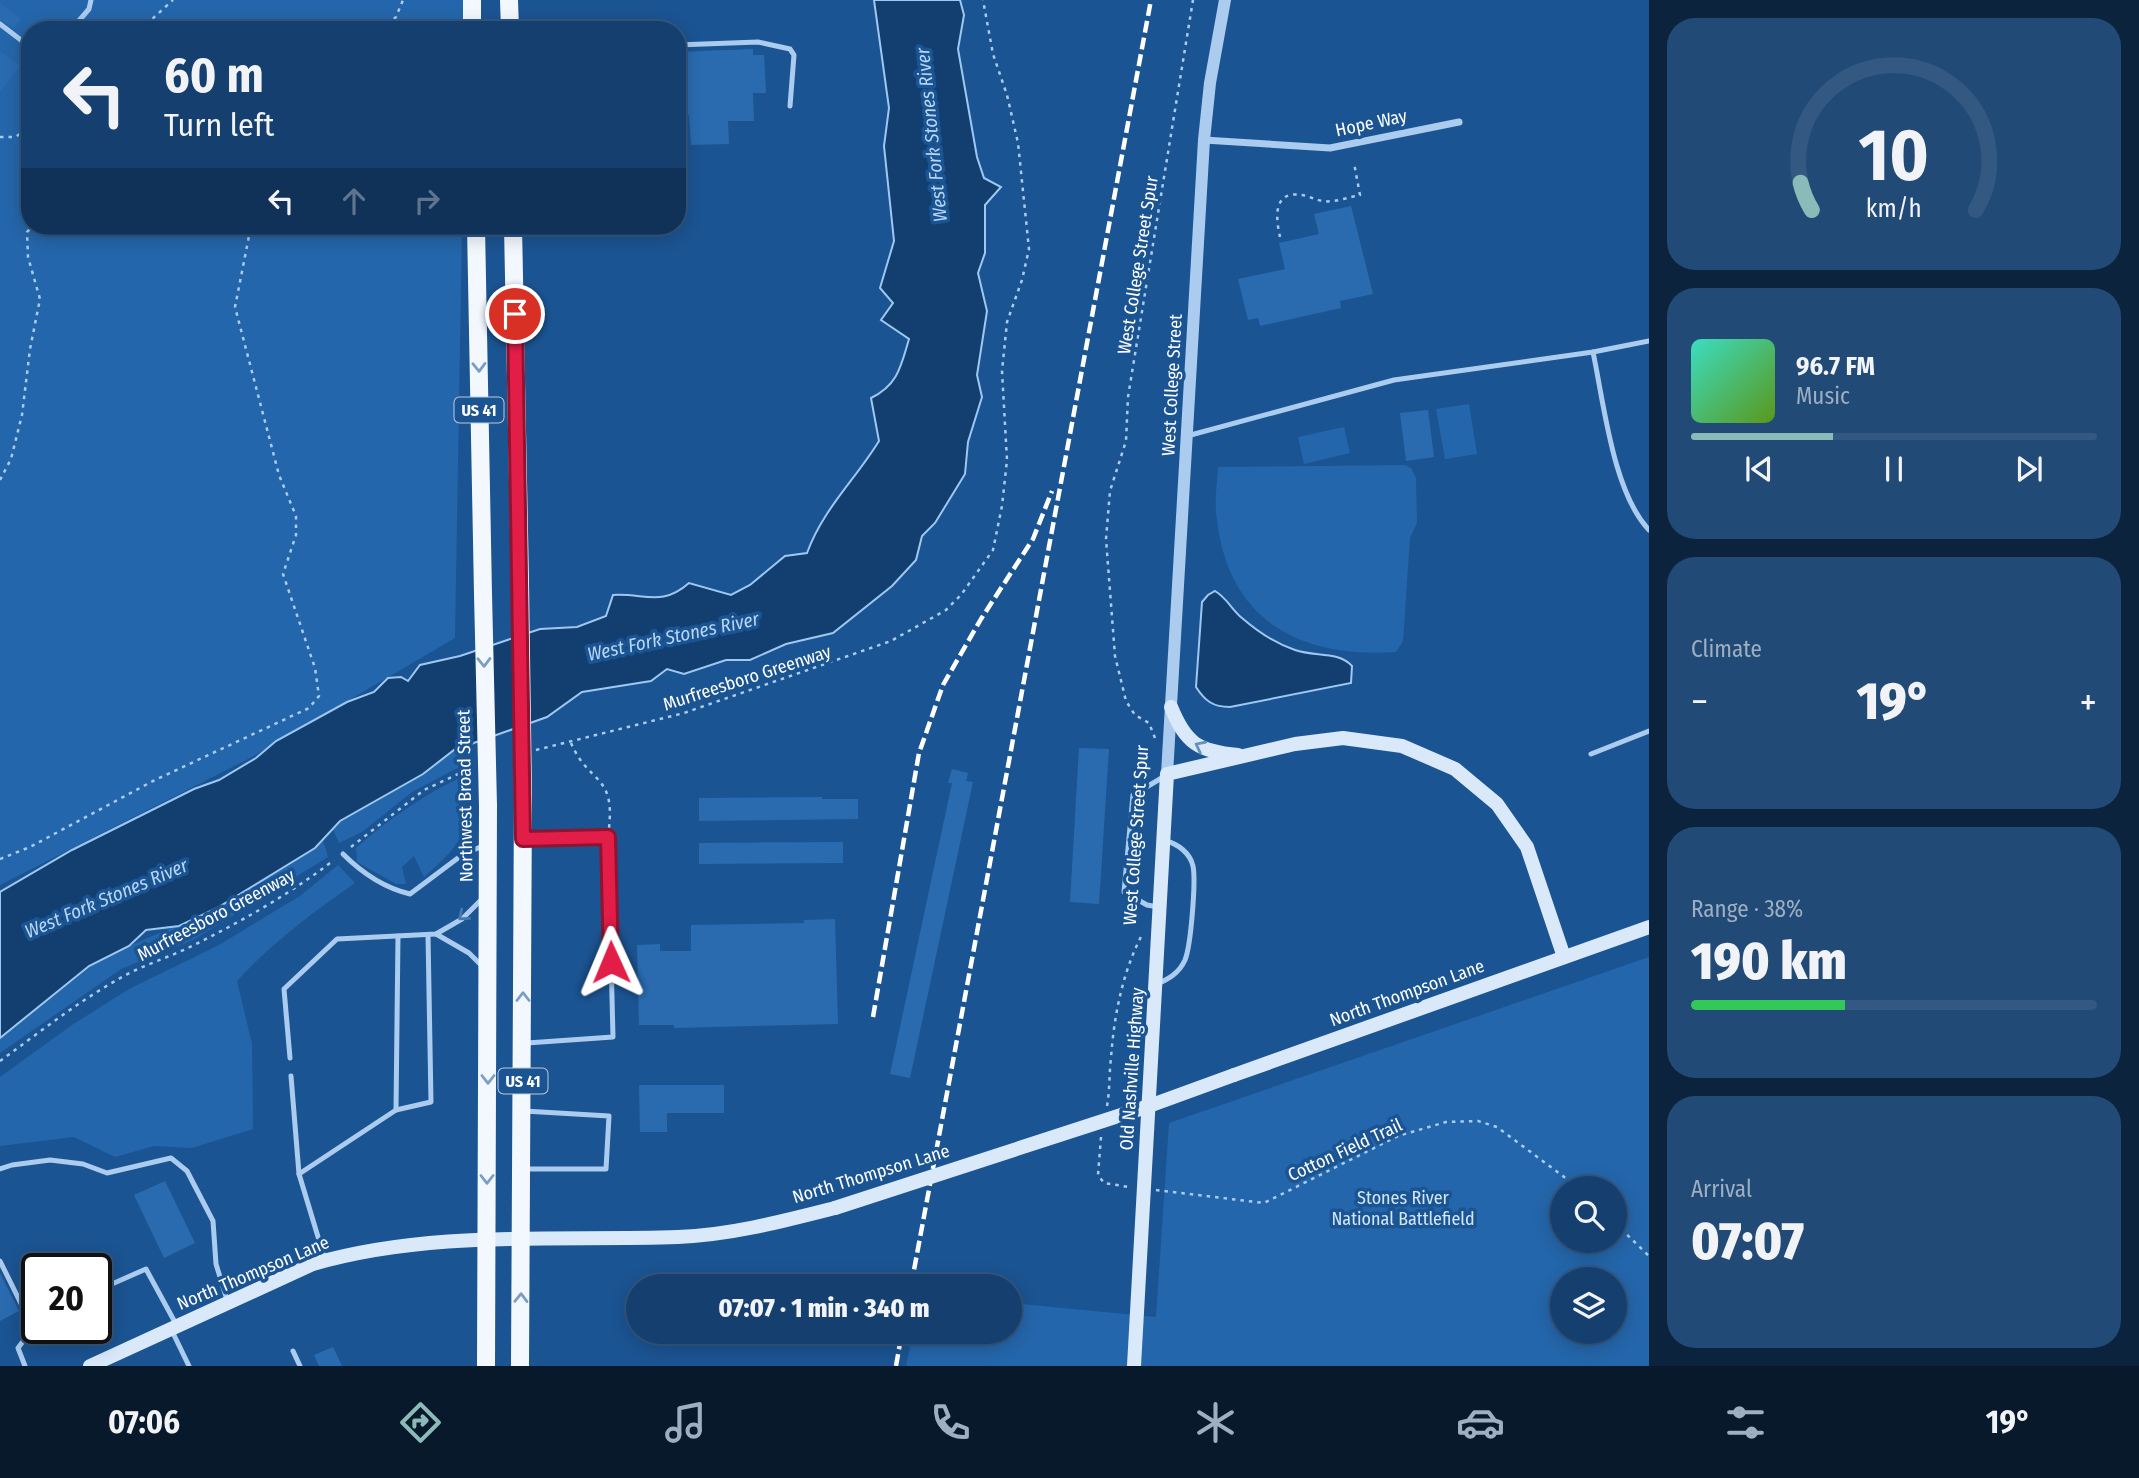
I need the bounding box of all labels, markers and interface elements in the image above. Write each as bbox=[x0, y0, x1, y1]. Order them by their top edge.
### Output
water label: West Fork Stones River bbox=[911, 45, 952, 223]
text: 60 m bbox=[164, 46, 264, 105]
icon: left bbox=[49, 49, 140, 140]
street label: Hope Way bbox=[1333, 105, 1409, 141]
text: Turn left bbox=[164, 106, 274, 144]
text: 10 bbox=[1859, 112, 1929, 199]
street label: West College Street Spur bbox=[1113, 173, 1163, 356]
icon: left bbox=[262, 182, 300, 220]
icon: ahead bbox=[335, 182, 373, 220]
icon: right bbox=[408, 182, 446, 220]
text: km/h bbox=[1866, 194, 1922, 224]
pin bbox=[485, 284, 545, 344]
icon: arrive bbox=[496, 295, 534, 333]
street label: West College Street bbox=[1157, 313, 1187, 457]
text: 96.7 FM bbox=[1796, 351, 1875, 382]
one-way arrow bbox=[471, 362, 486, 373]
text: Music bbox=[1796, 382, 1850, 410]
road number: US 41 bbox=[454, 398, 504, 422]
icon: previous bbox=[1740, 450, 1778, 488]
icon: pause bbox=[1875, 450, 1913, 488]
icon: next bbox=[2010, 450, 2048, 488]
water label: West Fork Stones River bbox=[585, 607, 762, 666]
text: Climate bbox=[1691, 635, 1762, 663]
street label: Murfreesboro Greenway bbox=[660, 640, 834, 716]
one-way arrow bbox=[476, 657, 492, 668]
text: 19° bbox=[1857, 670, 1931, 733]
text: − bbox=[1691, 679, 1708, 725]
text: + bbox=[2080, 679, 2097, 725]
street label: Northwest Broad Street bbox=[452, 709, 478, 882]
one-way arrow bbox=[1195, 741, 1207, 754]
street label: West College Street Spur bbox=[1119, 743, 1153, 926]
water label: West Fork Stones River bbox=[21, 853, 192, 943]
street label: Murfreesboro Greenway bbox=[133, 864, 299, 966]
text: Range · 38% bbox=[1691, 895, 1803, 923]
one-way arrow bbox=[459, 908, 472, 920]
position arrow bbox=[574, 925, 648, 999]
text: 190 km bbox=[1691, 930, 1847, 993]
street label: North Thompson Lane bbox=[1327, 955, 1487, 1031]
street label: Old Nashville Highway bbox=[1115, 987, 1149, 1151]
one-way arrow bbox=[515, 991, 531, 1002]
road number: US 41 bbox=[498, 1068, 548, 1093]
one-way arrow bbox=[480, 1074, 496, 1085]
street label: Cotton Field Trail bbox=[1284, 1114, 1406, 1186]
street label: North Thompson Lane bbox=[790, 1140, 952, 1208]
one-way arrow bbox=[479, 1174, 495, 1185]
text: Arrival bbox=[1691, 1175, 1752, 1203]
map controls bbox=[1550, 1176, 1627, 1344]
button: search bbox=[1550, 1176, 1627, 1253]
park label: Stones River National Battlefield bbox=[1331, 1187, 1475, 1230]
text: 07:07 bbox=[1691, 1210, 1804, 1273]
street label: North Thompson Lane bbox=[174, 1231, 332, 1315]
speed limit sign: 20 bbox=[21, 1253, 112, 1344]
button: layers bbox=[1550, 1267, 1627, 1344]
one-way arrow bbox=[514, 1292, 529, 1303]
text: 07:07 · 1 min · 340 m bbox=[718, 1293, 930, 1324]
icon: directions bbox=[396, 1398, 445, 1447]
icon: music bbox=[661, 1398, 710, 1447]
icon: phone bbox=[926, 1398, 975, 1447]
icon: climate bbox=[1191, 1398, 1240, 1447]
icon: car bbox=[1456, 1398, 1505, 1447]
icon: filters bbox=[1721, 1398, 1770, 1447]
text: 07:06 bbox=[108, 1403, 180, 1441]
text: 19° bbox=[1986, 1403, 2031, 1441]

